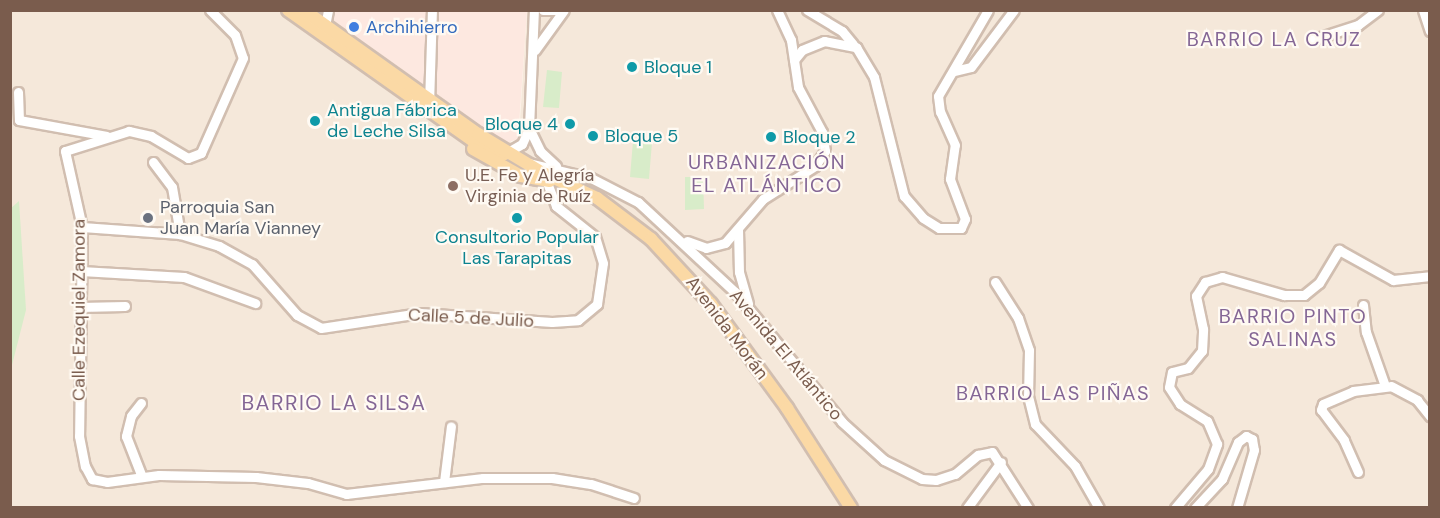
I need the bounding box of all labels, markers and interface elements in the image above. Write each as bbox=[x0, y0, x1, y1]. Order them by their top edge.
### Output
place label: Archihierro bbox=[366, 16, 458, 38]
marker: Archihierro bbox=[347, 20, 361, 34]
district label: BARRIO LA CRUZ bbox=[1187, 27, 1361, 51]
place label: Bloque 1 bbox=[644, 56, 712, 78]
marker: Bloque 1 bbox=[625, 60, 639, 74]
place label: Antigua Fábrica de Leche Silsa bbox=[327, 100, 457, 142]
place label: Bloque 4 bbox=[485, 113, 558, 135]
marker: Antigua Fábrica de Leche Silsa bbox=[308, 114, 322, 128]
marker: Bloque 4 bbox=[563, 117, 577, 131]
place label: Bloque 5 bbox=[605, 125, 678, 147]
place label: Bloque 2 bbox=[783, 126, 856, 148]
marker: Bloque 5 bbox=[586, 129, 600, 143]
marker: Bloque 2 bbox=[764, 130, 778, 144]
district label: URBANIZACIÓN EL ATLÁNTICO bbox=[688, 150, 846, 197]
place label: U.E. Fe y Alegría Virginia de Ruíz bbox=[465, 165, 594, 207]
marker: U.E. Fe y Alegría Virginia de Ruíz bbox=[446, 179, 460, 193]
place label: Parroquia San Juan María Vianney bbox=[160, 197, 321, 240]
marker: Parroquia San Juan María Vianney bbox=[141, 211, 155, 225]
marker: Consultorio Popular Las Tarapitas bbox=[510, 211, 524, 225]
street label: Calle Ezequiel Zamora bbox=[68, 219, 90, 401]
place label: Consultorio Popular Las Tarapitas bbox=[435, 227, 599, 270]
street label: Avenida Morán bbox=[681, 272, 773, 384]
street label: Avenida El Atlántico bbox=[725, 285, 847, 425]
street label: Calle 5 de Julio bbox=[407, 304, 535, 332]
district label: BARRIO PINTO SALINAS bbox=[1219, 305, 1367, 352]
district label: BARRIO LAS PIÑAS bbox=[956, 381, 1150, 405]
district label: BARRIO LA SILSA bbox=[242, 390, 426, 416]

